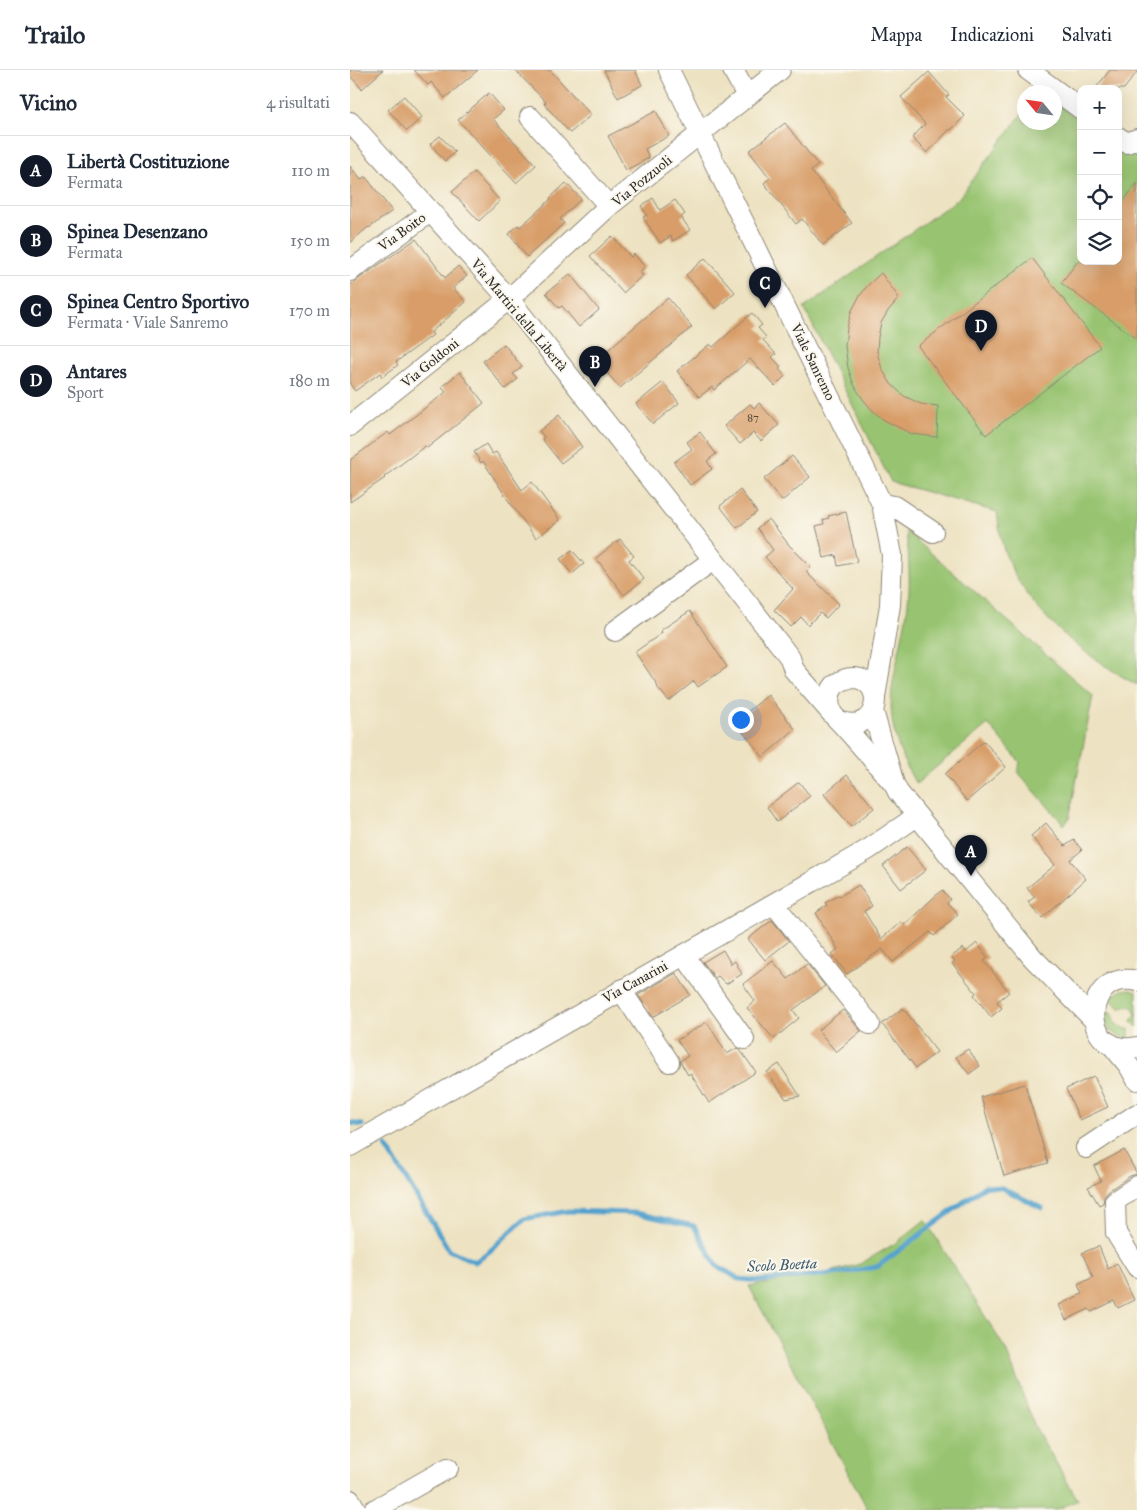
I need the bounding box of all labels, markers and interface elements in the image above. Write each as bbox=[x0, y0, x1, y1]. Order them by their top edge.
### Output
text: Trailo bbox=[25, 20, 85, 50]
text: Mappa bbox=[870, 24, 922, 46]
text: Indicazioni bbox=[950, 24, 1034, 46]
text: Salvati bbox=[1062, 24, 1112, 46]
north arrow bbox=[1017, 85, 1062, 130]
map controls bbox=[1077, 85, 1122, 265]
button: + bbox=[1077, 85, 1122, 130]
text: Vicino bbox=[20, 90, 77, 116]
text: 4 risultati bbox=[266, 93, 330, 112]
button: − bbox=[1077, 130, 1122, 175]
text: Libertà Costituzione bbox=[67, 150, 229, 173]
street label: Via Pozzuoli bbox=[608, 151, 676, 211]
text: A bbox=[31, 161, 41, 180]
text: 110 m bbox=[291, 161, 330, 180]
text: Fermata bbox=[67, 173, 122, 192]
button: locate bbox=[1077, 175, 1122, 220]
street label: Via Boito bbox=[374, 209, 429, 256]
text: Spinea Desenzano bbox=[67, 220, 208, 243]
button: layers bbox=[1077, 220, 1122, 265]
text: B bbox=[31, 231, 41, 250]
text: 150 m bbox=[290, 231, 330, 250]
text: Fermata bbox=[67, 243, 122, 262]
street label: Via Martiri della Libertà bbox=[466, 255, 571, 375]
pin: C bbox=[749, 267, 781, 308]
text: Spinea Centro Sportivo bbox=[67, 290, 249, 313]
text: C bbox=[31, 301, 41, 320]
text: 170 m bbox=[289, 301, 330, 320]
pin: D bbox=[965, 310, 997, 351]
text: Fermata · Viale Sanremo bbox=[67, 313, 228, 332]
street label: Viale Sanremo bbox=[787, 320, 839, 403]
street label: Via Goldoni bbox=[397, 335, 462, 392]
pin: B bbox=[579, 346, 611, 387]
text: Antares bbox=[67, 360, 127, 383]
text: D bbox=[30, 371, 42, 390]
text: 180 m bbox=[289, 371, 330, 390]
text: Sport bbox=[67, 383, 104, 402]
house number: 87 bbox=[747, 411, 759, 424]
your location bbox=[728, 707, 754, 733]
pin: A bbox=[955, 835, 987, 876]
street label: Via Canarini bbox=[599, 957, 671, 1007]
water label: Scolo Boetta bbox=[746, 1254, 817, 1276]

